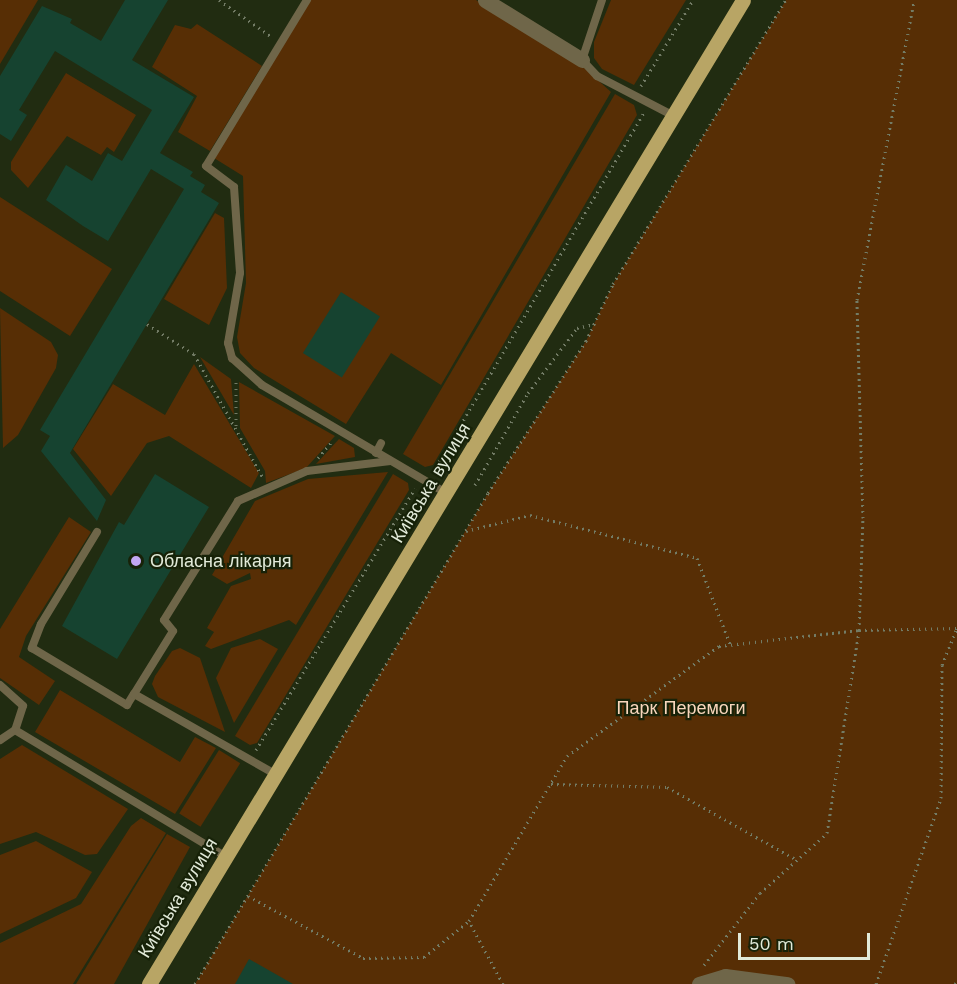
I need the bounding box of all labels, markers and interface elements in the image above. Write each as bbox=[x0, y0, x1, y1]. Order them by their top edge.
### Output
street label: Київська вулиця bbox=[387, 419, 475, 547]
place label: Обласна лікарня bbox=[150, 550, 292, 572]
marker: Обласна лікарня bbox=[127, 552, 145, 570]
park label: Парк Перемоги bbox=[617, 697, 745, 719]
street label: Київська вулиця bbox=[134, 834, 222, 962]
scale bar bbox=[741, 921, 873, 959]
text: 50 m bbox=[749, 933, 794, 954]

